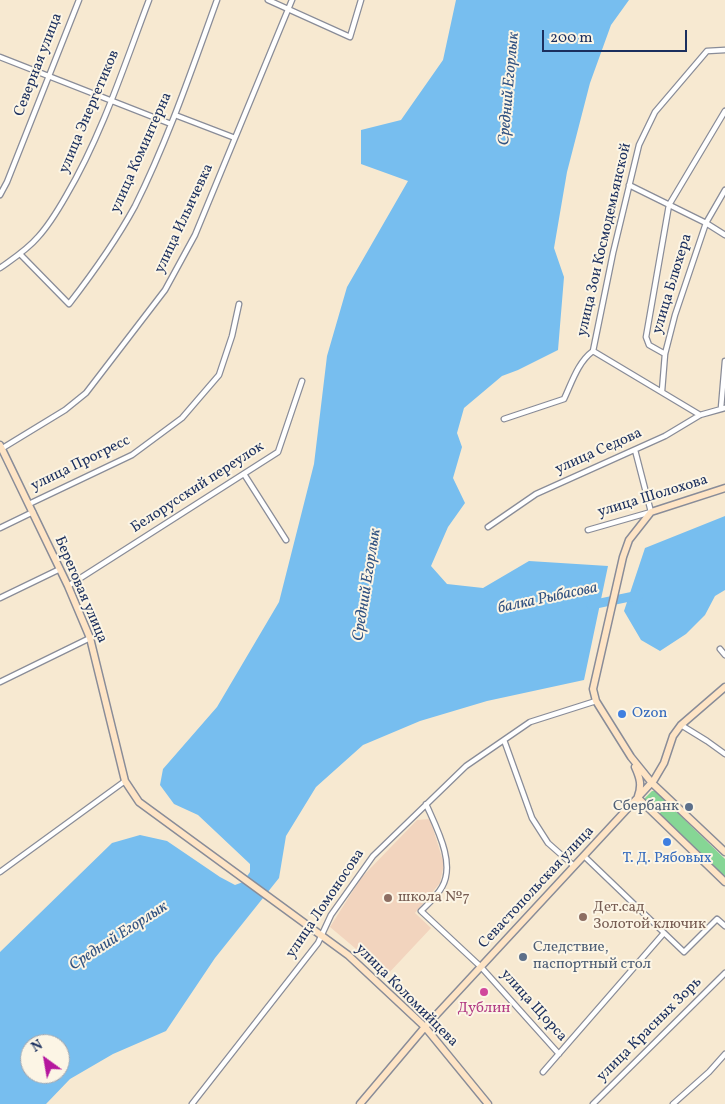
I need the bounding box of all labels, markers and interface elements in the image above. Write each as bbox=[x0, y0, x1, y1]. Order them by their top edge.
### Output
street label: Северная улица bbox=[11, 11, 67, 119]
scale bar bbox=[545, 20, 690, 52]
text: 200 m bbox=[550, 28, 593, 49]
water label: Средний Егорлык bbox=[495, 32, 525, 146]
street label: улица Энергетиков bbox=[56, 48, 124, 176]
street label: улица Коминтерна bbox=[107, 90, 177, 216]
street label: улица Зои Космодемьянской bbox=[574, 142, 636, 338]
street label: улица Ильичевка bbox=[152, 161, 218, 277]
street label: улица Блюхера bbox=[649, 232, 697, 336]
street label: улица Седова bbox=[553, 425, 645, 479]
street label: улица Прогресс bbox=[28, 432, 134, 496]
street label: Белорусский переулок bbox=[128, 438, 268, 538]
street label: улица Шолохова bbox=[596, 472, 710, 522]
water label: Средний Егорлык bbox=[350, 527, 386, 643]
street label: Береговая улица bbox=[49, 534, 111, 646]
water label: балка Рыбасова bbox=[496, 579, 600, 619]
place label: Ozon bbox=[632, 705, 667, 723]
marker: Ozon bbox=[616, 708, 628, 720]
place label: Сбербанк bbox=[613, 798, 679, 816]
marker: Сбербанк bbox=[683, 801, 695, 813]
street label: Севастопольская улица bbox=[475, 823, 599, 953]
marker: Т. Д. Рябовых bbox=[661, 836, 673, 848]
street label: улица Ломоносова bbox=[283, 846, 369, 962]
place label: Т. Д. Рябовых bbox=[622, 850, 712, 868]
place label: школа №7 bbox=[398, 889, 470, 907]
marker: школа №7 bbox=[382, 892, 394, 904]
water label: Средний Егорлык bbox=[66, 898, 172, 976]
place label: Дет.сад Золотой ключик bbox=[593, 899, 706, 934]
marker: Дет.сад Золотой ключик bbox=[577, 911, 589, 923]
place label: Следствие, паспортный стол bbox=[533, 939, 651, 974]
street label: улица Коломийцева bbox=[351, 941, 461, 1051]
marker: Следствие, паспортный стол bbox=[517, 951, 529, 963]
street label: улица Щорса bbox=[496, 966, 570, 1046]
street label: улица Красных Зорь bbox=[594, 974, 706, 1086]
marker: Дублин bbox=[478, 986, 490, 998]
place label: Дублин bbox=[458, 1000, 510, 1018]
north arrow bbox=[20, 1034, 70, 1084]
text: N bbox=[28, 1036, 47, 1057]

